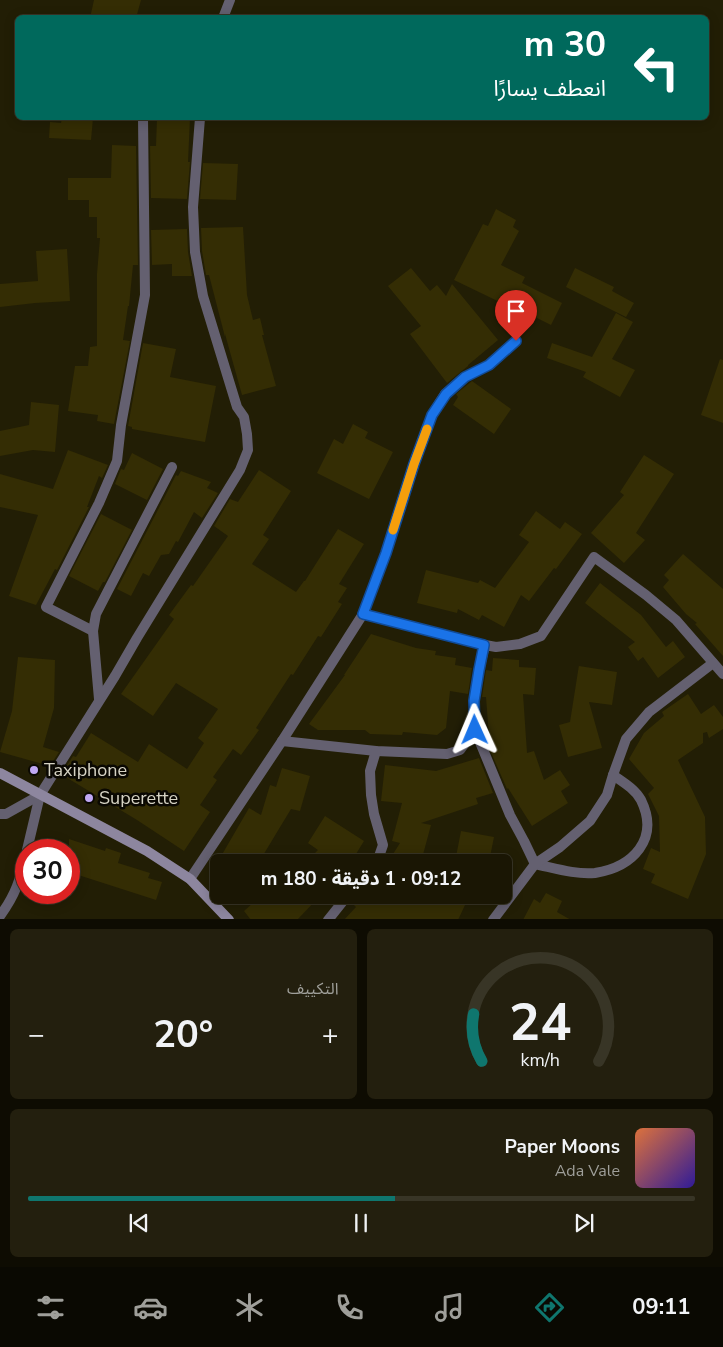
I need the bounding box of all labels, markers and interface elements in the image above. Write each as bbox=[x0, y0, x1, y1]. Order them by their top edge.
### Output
text: 30 m bbox=[524, 21, 606, 68]
icon: left bbox=[624, 35, 689, 100]
text: انعطف يسارًا bbox=[494, 74, 606, 104]
pin bbox=[495, 290, 537, 341]
icon: arrive bbox=[502, 297, 530, 325]
position arrow bbox=[448, 703, 500, 755]
place label: Taxiphone bbox=[44, 758, 127, 782]
marker: Taxiphone bbox=[28, 764, 40, 776]
place label: Superette bbox=[99, 786, 178, 810]
marker: Superette bbox=[83, 792, 95, 804]
speed limit sign: 30 bbox=[15, 839, 80, 904]
text: 09:12 · 1 دقيقة · 180 m bbox=[261, 866, 461, 892]
text: التكييف bbox=[287, 978, 339, 1000]
text: 24 bbox=[509, 987, 571, 1058]
text: 20° bbox=[153, 1009, 213, 1060]
text: − bbox=[28, 1016, 45, 1054]
text: + bbox=[322, 1016, 338, 1054]
text: km/h bbox=[520, 1048, 559, 1072]
text: Paper Moons bbox=[505, 1134, 620, 1160]
text: Ada Vale bbox=[555, 1160, 620, 1182]
icon: previous bbox=[125, 1209, 153, 1237]
icon: pause bbox=[347, 1209, 375, 1237]
icon: next bbox=[570, 1209, 598, 1237]
icon: filters bbox=[33, 1290, 68, 1325]
icon: car bbox=[133, 1290, 168, 1325]
icon: climate bbox=[232, 1290, 267, 1325]
icon: phone bbox=[332, 1290, 367, 1325]
icon: music bbox=[432, 1290, 467, 1325]
icon: directions bbox=[532, 1290, 567, 1325]
text: 09:11 bbox=[632, 1292, 691, 1322]

